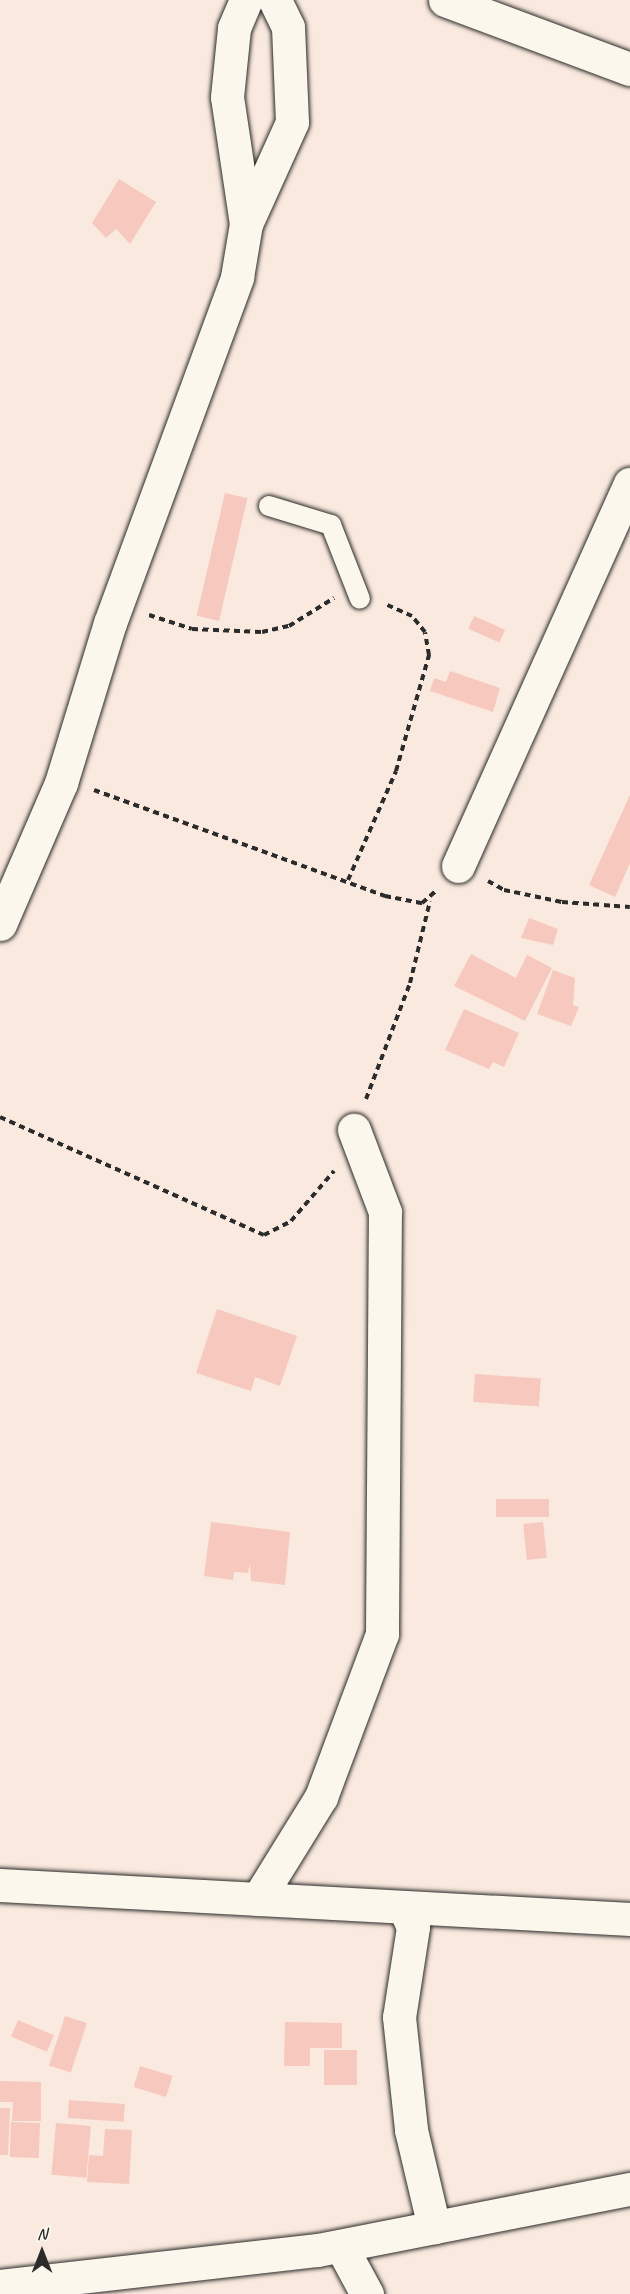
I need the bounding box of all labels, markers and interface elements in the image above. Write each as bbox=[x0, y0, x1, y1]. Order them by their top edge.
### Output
north arrow bbox=[12, 2222, 72, 2282]
text: N bbox=[37, 2224, 47, 2244]

